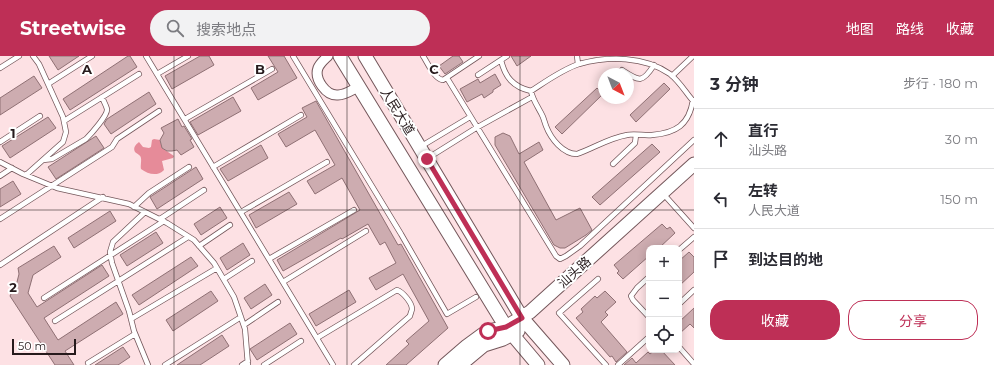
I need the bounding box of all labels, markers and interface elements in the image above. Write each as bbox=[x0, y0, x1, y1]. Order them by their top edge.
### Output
search box bbox=[150, 10, 430, 46]
text: Streetwise bbox=[20, 17, 126, 40]
icon: search bbox=[164, 17, 186, 39]
text: 搜索地点 bbox=[196, 20, 256, 39]
text: 地图 bbox=[846, 20, 874, 38]
text: 路线 bbox=[896, 20, 924, 38]
text: 收藏 bbox=[946, 20, 974, 38]
text: A bbox=[81, 61, 93, 77]
text: B bbox=[255, 61, 265, 77]
text: C bbox=[429, 61, 439, 77]
north arrow bbox=[598, 68, 634, 104]
text: 3 分钟 bbox=[710, 74, 759, 94]
text: 步行 · 180 m bbox=[903, 75, 978, 91]
street label: 人民大道 bbox=[378, 85, 418, 137]
text: 直行 bbox=[748, 121, 778, 140]
text: 1 bbox=[10, 125, 16, 141]
icon: ahead bbox=[710, 128, 732, 150]
text: 30 m bbox=[945, 131, 978, 147]
text: 汕头路 bbox=[748, 142, 787, 158]
route end bbox=[418, 150, 436, 168]
text: 左转 bbox=[748, 181, 778, 200]
icon: left bbox=[710, 188, 732, 210]
text: 150 m bbox=[940, 191, 978, 207]
text: 人民大道 bbox=[748, 202, 800, 218]
map controls bbox=[646, 245, 682, 353]
button: + bbox=[646, 245, 682, 281]
icon: arrive bbox=[710, 248, 732, 270]
text: 到达目的地 bbox=[748, 250, 823, 269]
street label: 汕头路 bbox=[554, 253, 594, 291]
text: 2 bbox=[9, 279, 17, 295]
button: − bbox=[646, 281, 682, 317]
button: 收藏 bbox=[710, 300, 840, 340]
button: 分享 bbox=[848, 300, 978, 340]
button: locate bbox=[646, 317, 682, 353]
route start bbox=[479, 322, 497, 340]
scale bar bbox=[12, 337, 76, 356]
text: 50 m bbox=[18, 339, 46, 353]

